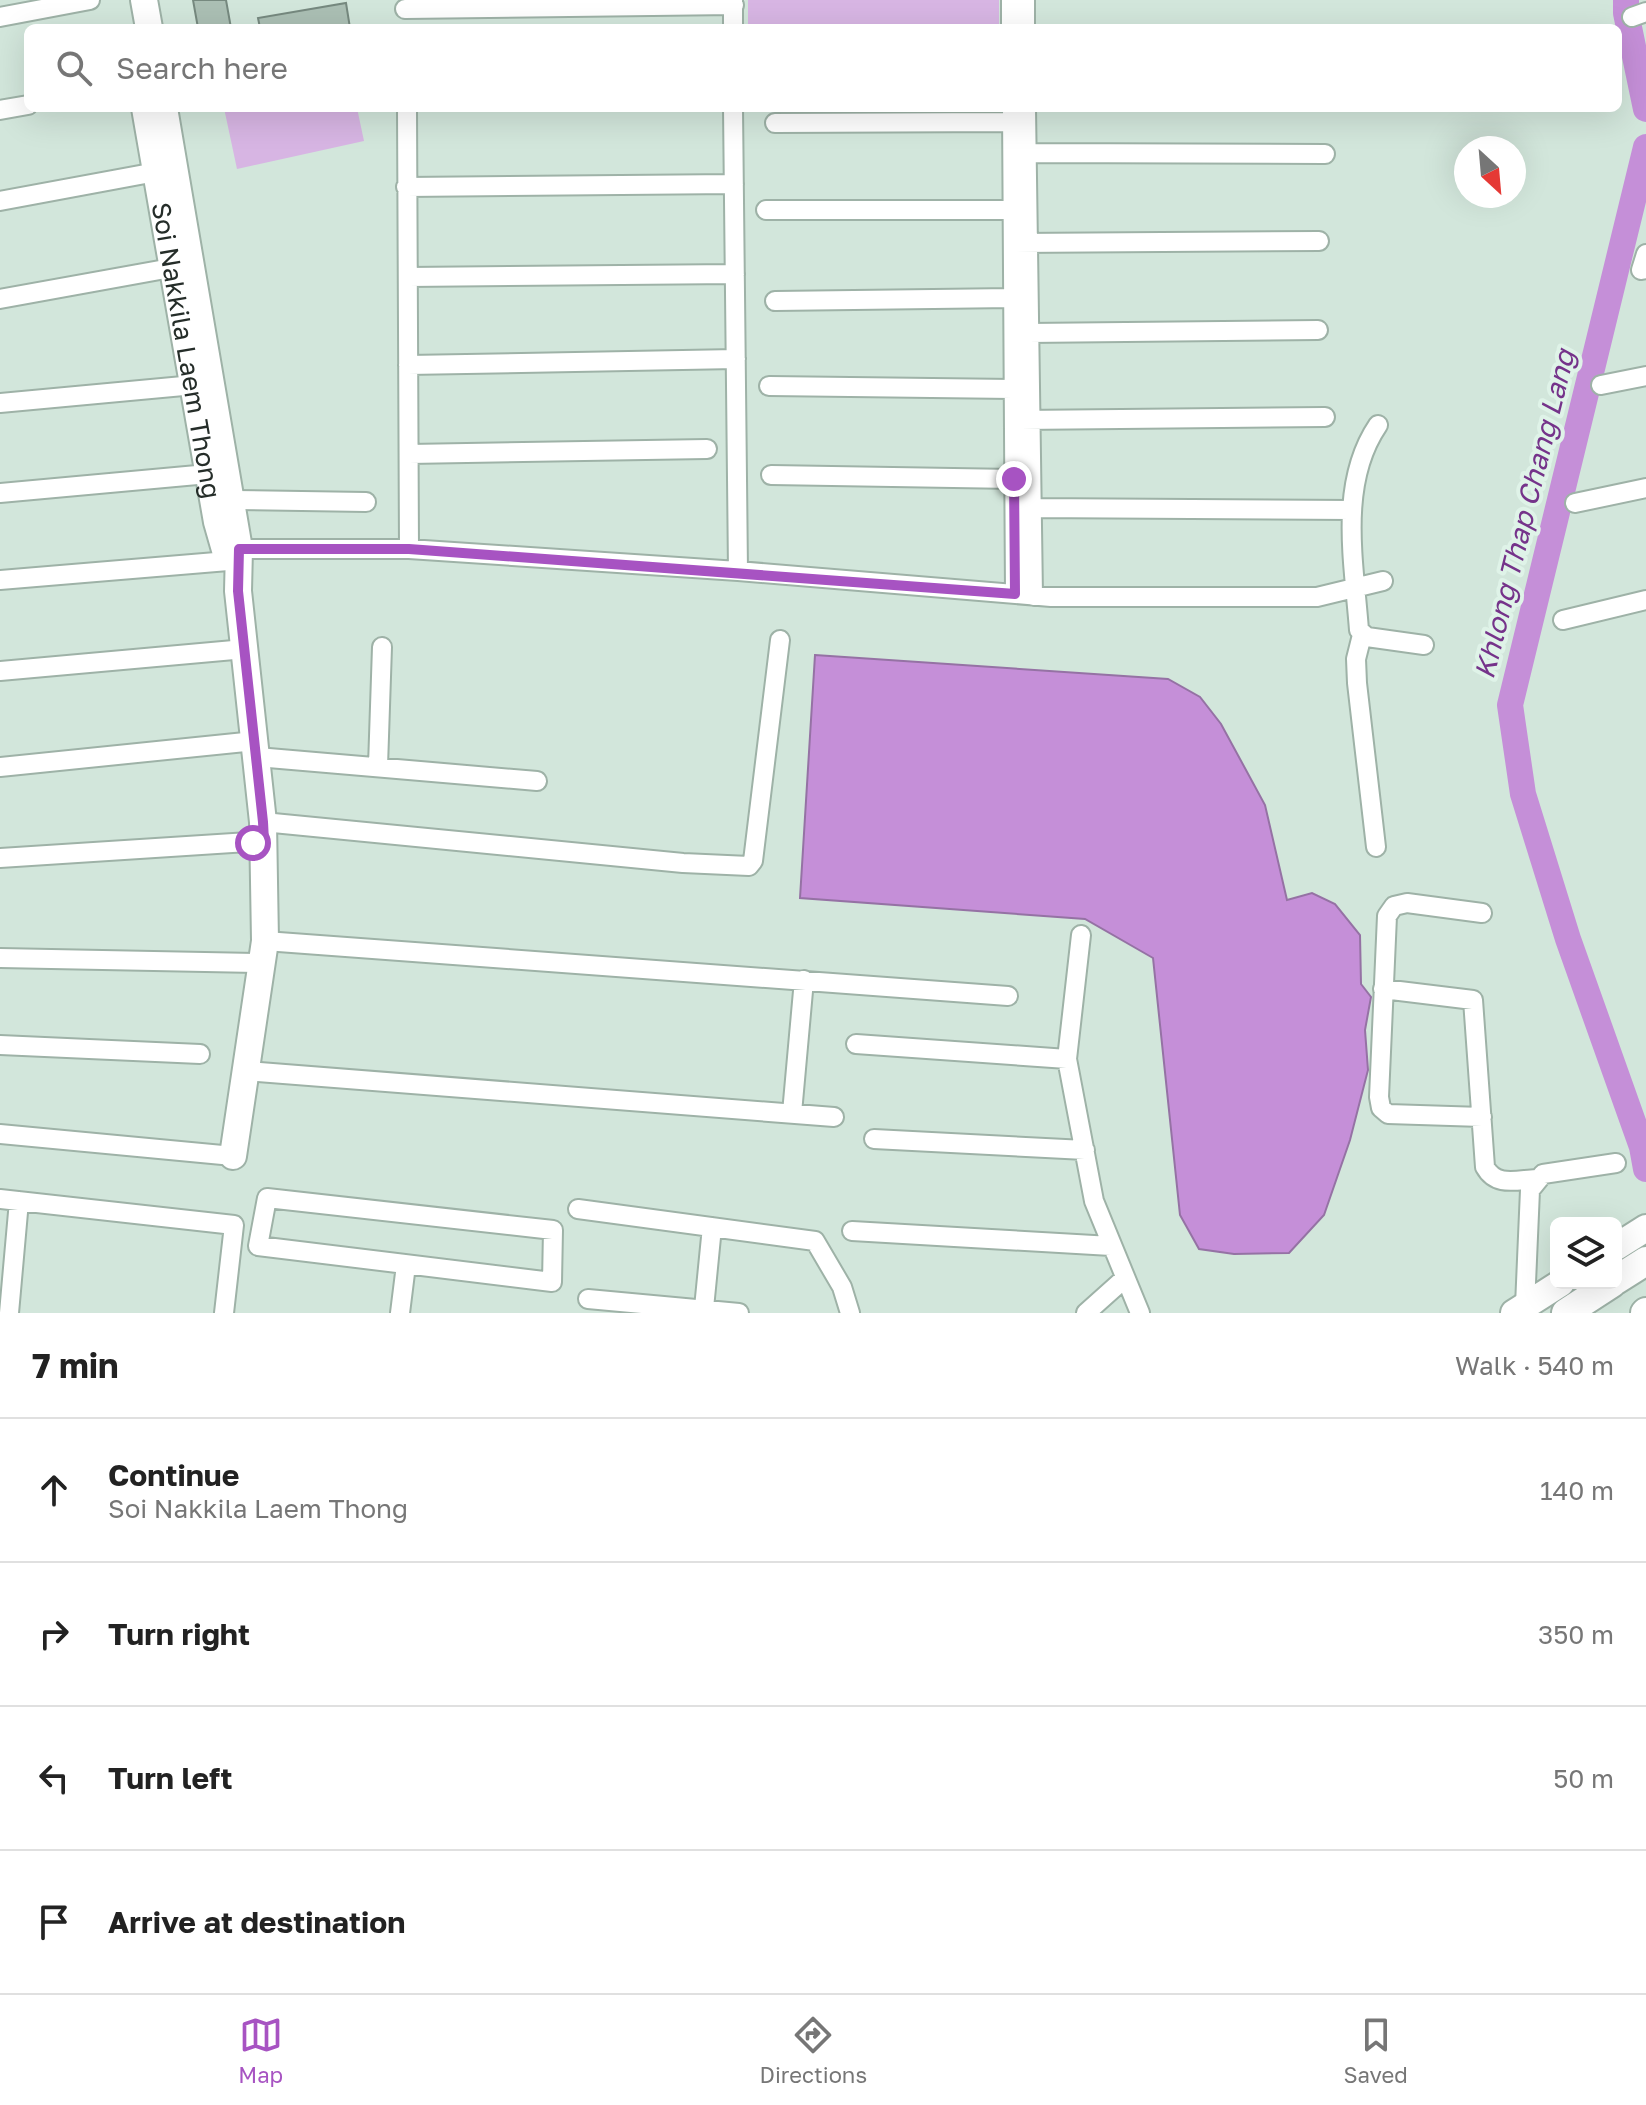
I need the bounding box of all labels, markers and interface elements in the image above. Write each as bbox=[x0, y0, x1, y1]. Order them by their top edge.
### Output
search box bbox=[24, 24, 1622, 112]
icon: search bbox=[52, 46, 96, 90]
text: Search here bbox=[116, 50, 288, 86]
north arrow bbox=[1454, 136, 1526, 208]
street label: Soi Nakkila Laem Thong bbox=[146, 200, 228, 501]
water label: Khlong Thap Chang Lang bbox=[1467, 344, 1581, 682]
route end bbox=[996, 461, 1032, 497]
route start bbox=[235, 825, 271, 861]
map controls bbox=[1550, 1217, 1622, 1289]
button: layers bbox=[1550, 1217, 1622, 1289]
text: 7 min bbox=[32, 1345, 119, 1385]
text: Walk · 540 m bbox=[1455, 1350, 1614, 1381]
text: Continue bbox=[108, 1457, 239, 1493]
icon: ahead bbox=[32, 1468, 76, 1512]
text: 140 m bbox=[1540, 1475, 1614, 1506]
text: Soi Nakkila Laem Thong bbox=[108, 1493, 408, 1524]
icon: right bbox=[32, 1612, 76, 1656]
text: Turn right bbox=[108, 1616, 250, 1652]
text: 350 m bbox=[1538, 1619, 1614, 1650]
icon: left bbox=[32, 1756, 76, 1800]
text: Turn left bbox=[108, 1760, 233, 1796]
text: 50 m bbox=[1553, 1763, 1614, 1794]
icon: arrive bbox=[32, 1900, 76, 1944]
text: Arrive at destination bbox=[108, 1904, 405, 1940]
tab: Map bbox=[238, 2013, 283, 2088]
tab: Directions bbox=[760, 2013, 867, 2088]
tab: Saved bbox=[1344, 2013, 1408, 2088]

